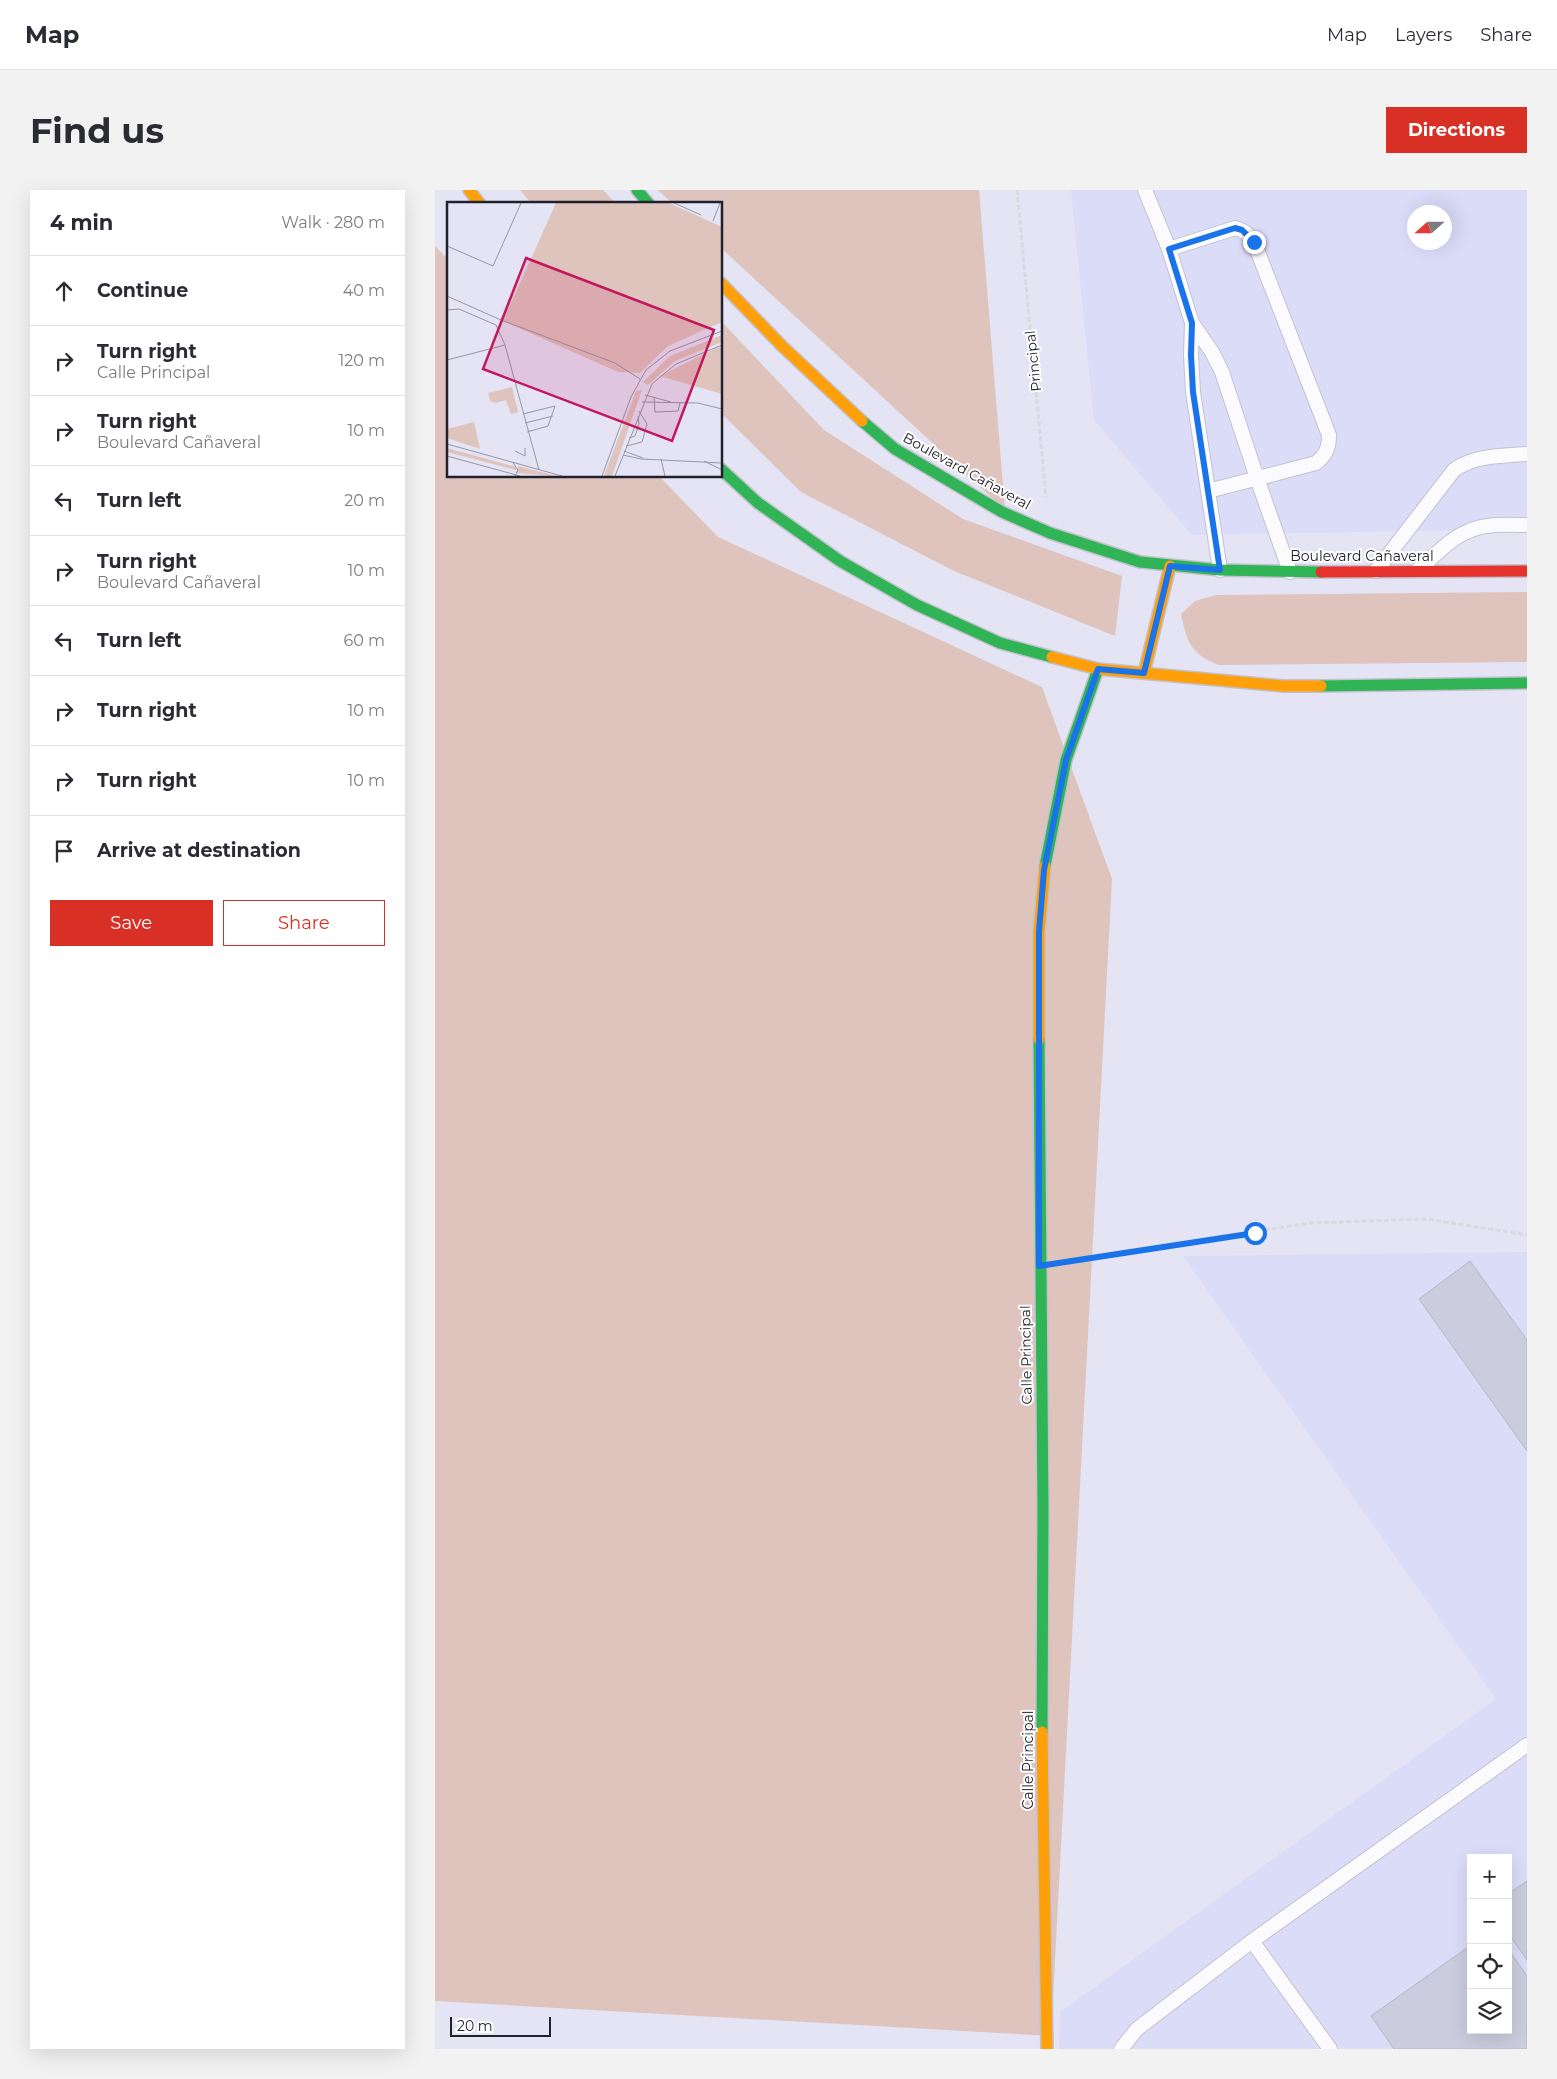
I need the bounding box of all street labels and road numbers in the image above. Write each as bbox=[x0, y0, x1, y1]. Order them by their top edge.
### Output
street label: Principal bbox=[1021, 329, 1045, 393]
street label: Boulevard Cañaveral bbox=[900, 428, 1034, 514]
street label: Boulevard Cañaveral bbox=[1290, 547, 1434, 565]
street label: Calle Principal bbox=[1016, 1305, 1036, 1405]
street label: Calle Principal bbox=[1019, 1710, 1037, 1810]

